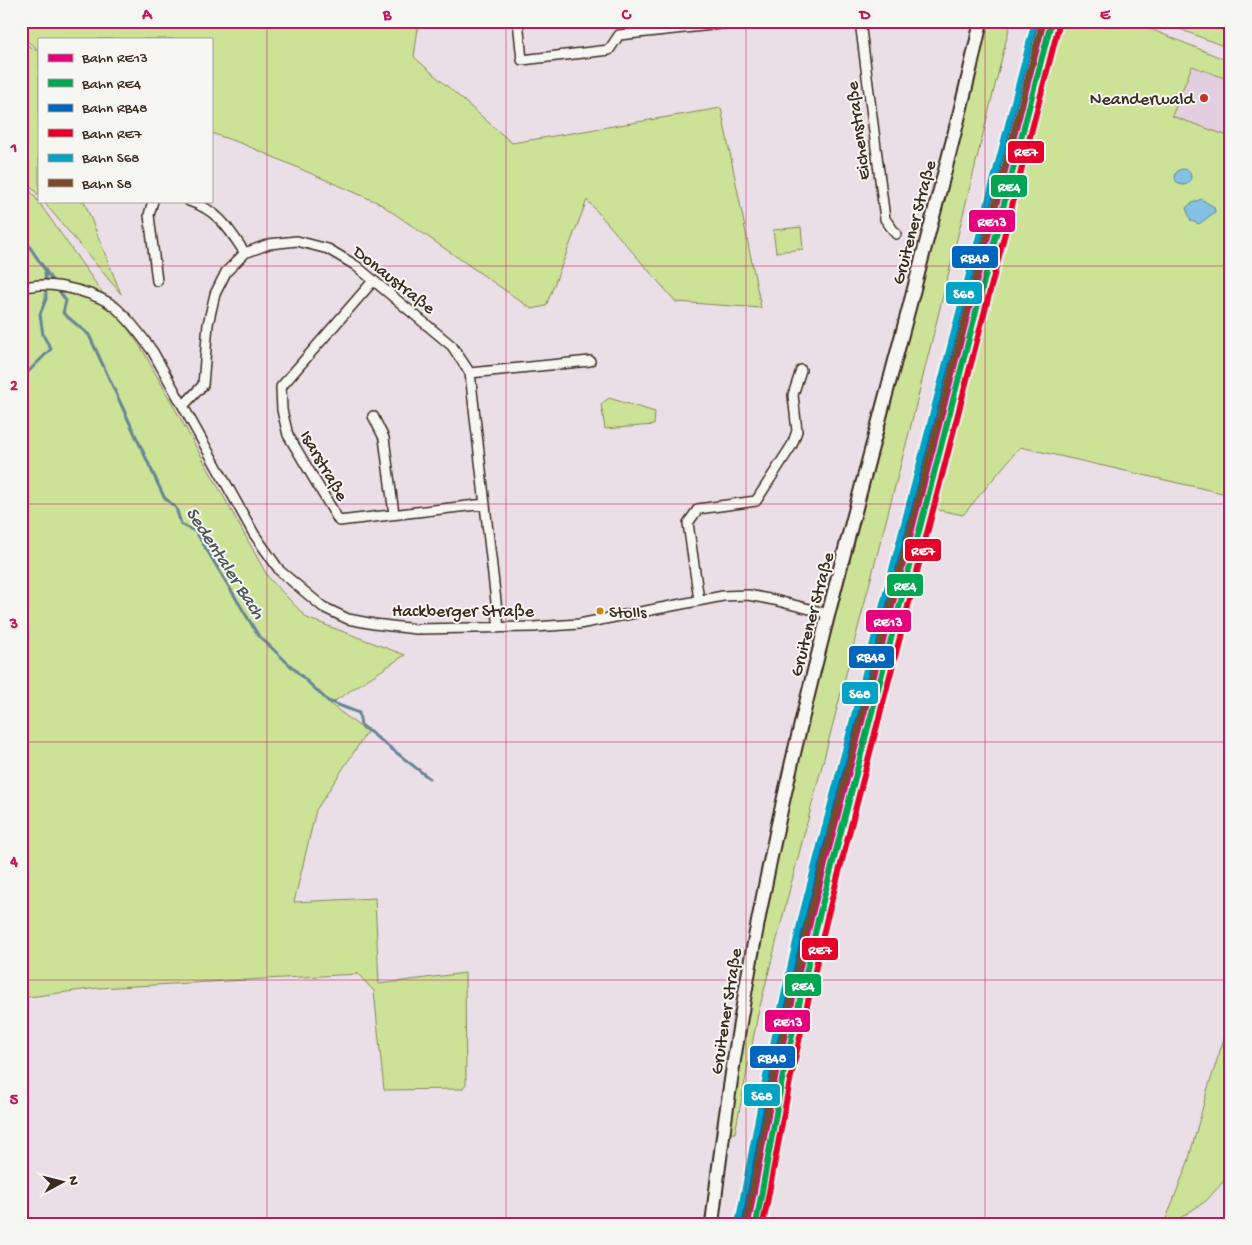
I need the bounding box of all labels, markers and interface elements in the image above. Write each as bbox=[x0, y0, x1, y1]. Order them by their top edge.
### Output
text: A bbox=[141, 7, 153, 26]
text: B bbox=[382, 7, 392, 26]
text: C bbox=[621, 7, 632, 26]
text: D bbox=[858, 7, 871, 26]
text: E bbox=[1100, 7, 1111, 26]
legend bbox=[38, 38, 212, 202]
text: Bahn RE13 bbox=[81, 50, 148, 68]
text: Bahn RE4 bbox=[81, 76, 141, 94]
street label: Eichenstraße bbox=[843, 79, 876, 181]
place label: Neanderwald bbox=[1090, 90, 1195, 111]
marker: Neanderwald bbox=[1198, 92, 1210, 104]
text: Bahn RB48 bbox=[81, 100, 148, 118]
text: Bahn RE7 bbox=[81, 126, 143, 144]
text: 1 bbox=[10, 140, 17, 159]
line badge: RE7 bbox=[1007, 140, 1045, 164]
text: RE7 bbox=[1013, 145, 1038, 162]
text: Bahn S68 bbox=[81, 150, 140, 168]
street label: Gruitener Straße bbox=[889, 158, 942, 287]
line badge: RE4 bbox=[990, 174, 1028, 198]
text: Bahn S8 bbox=[81, 176, 132, 194]
text: RE4 bbox=[997, 180, 1021, 197]
line badge: RE13 bbox=[968, 209, 1016, 233]
text: RE13 bbox=[977, 215, 1006, 232]
street label: Donaustraße bbox=[347, 242, 439, 320]
line badge: RB48 bbox=[951, 245, 999, 269]
text: RB48 bbox=[960, 251, 990, 268]
line badge: S68 bbox=[945, 281, 983, 305]
text: S68 bbox=[953, 287, 975, 304]
text: 2 bbox=[10, 378, 18, 397]
street label: Isarstraße bbox=[294, 427, 352, 506]
water label: Sedentaler Bach bbox=[179, 504, 269, 625]
line badge: RE7 bbox=[904, 538, 942, 562]
text: RE7 bbox=[910, 544, 935, 561]
street label: Gruitener Straße bbox=[787, 550, 840, 679]
line badge: RE4 bbox=[886, 573, 924, 597]
text: RE4 bbox=[893, 579, 917, 596]
street label: Hackberger Straße bbox=[392, 602, 535, 623]
place label: Stolls bbox=[609, 604, 647, 624]
marker: Stolls bbox=[595, 606, 605, 616]
line badge: RE13 bbox=[865, 609, 912, 633]
text: RE13 bbox=[873, 615, 902, 632]
text: 3 bbox=[9, 616, 18, 635]
line badge: RB48 bbox=[848, 645, 895, 669]
text: RB48 bbox=[856, 650, 886, 667]
line badge: S68 bbox=[841, 681, 879, 705]
text: S68 bbox=[849, 687, 871, 704]
text: 4 bbox=[9, 854, 18, 873]
line badge: RE7 bbox=[801, 937, 839, 961]
text: RE7 bbox=[807, 943, 832, 960]
street label: Gruitener Straße bbox=[707, 946, 748, 1076]
line badge: RE4 bbox=[784, 973, 822, 997]
text: RE4 bbox=[791, 979, 815, 996]
line badge: RE13 bbox=[764, 1009, 811, 1033]
text: RE13 bbox=[773, 1015, 802, 1032]
line badge: RB48 bbox=[749, 1045, 796, 1069]
text: RB48 bbox=[757, 1051, 787, 1068]
line badge: S68 bbox=[743, 1083, 781, 1107]
text: S68 bbox=[751, 1089, 773, 1106]
text: 5 bbox=[10, 1092, 19, 1111]
north arrow bbox=[38, 1158, 88, 1208]
text: N bbox=[63, 1175, 81, 1186]

